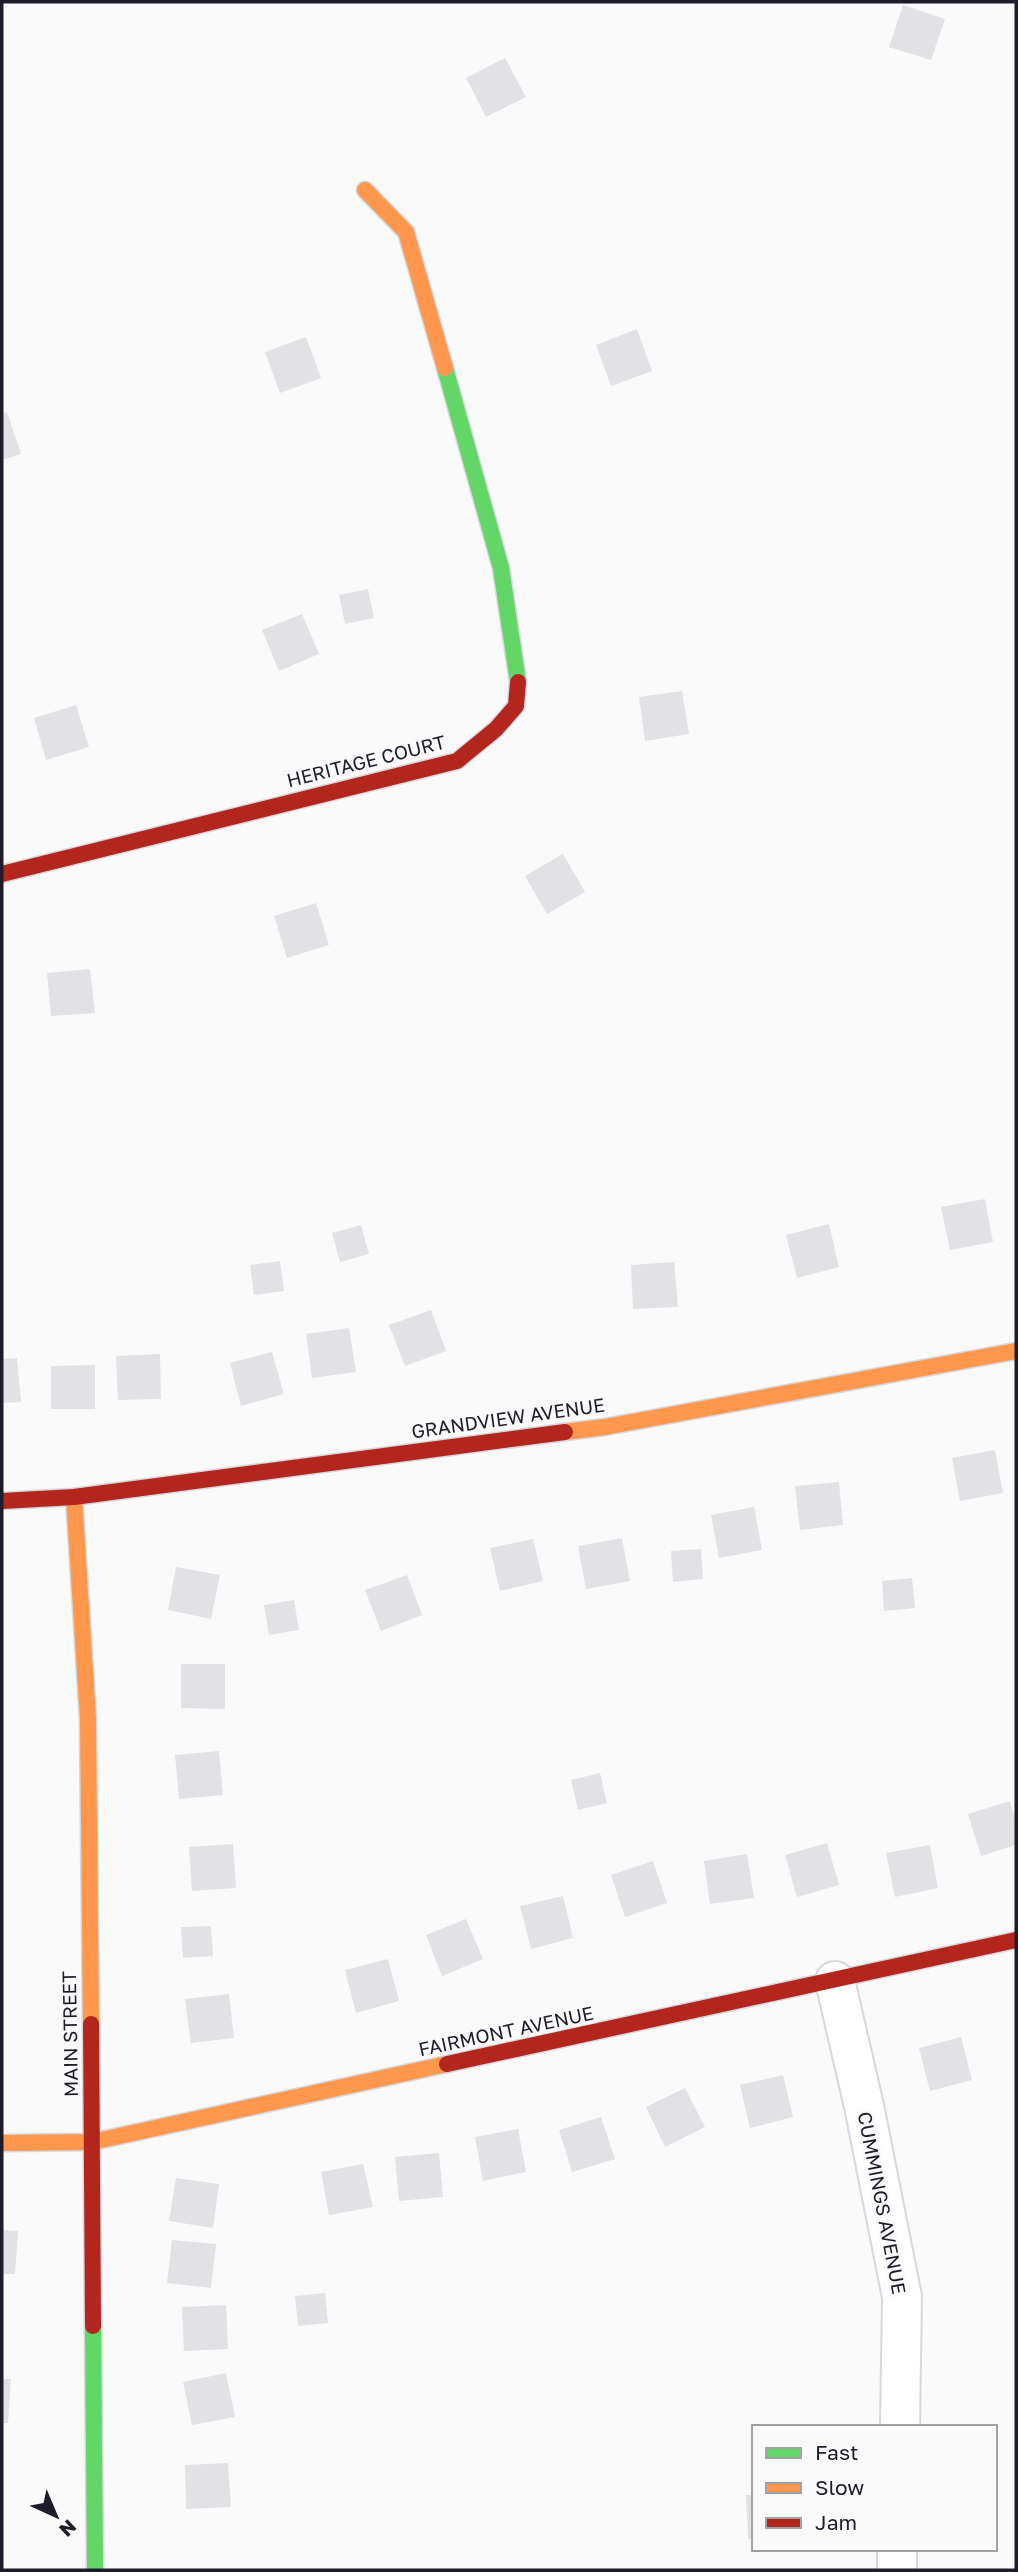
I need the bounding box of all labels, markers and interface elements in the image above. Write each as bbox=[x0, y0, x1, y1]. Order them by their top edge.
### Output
street label: HERITAGE COURT bbox=[284, 730, 448, 791]
street label: GRANDVIEW AVENUE bbox=[410, 1393, 606, 1442]
street label: MAIN STREET bbox=[57, 1971, 82, 2097]
street label: FAIRMONT AVENUE bbox=[416, 2001, 596, 2060]
street label: CUMMINGS AVENUE bbox=[854, 2110, 911, 2296]
legend bbox=[752, 2425, 997, 2551]
text: Fast bbox=[815, 2439, 858, 2465]
text: Slow bbox=[815, 2474, 864, 2500]
north arrow bbox=[21, 2481, 91, 2551]
text: Jam bbox=[815, 2509, 857, 2535]
text: N bbox=[55, 2515, 81, 2542]

